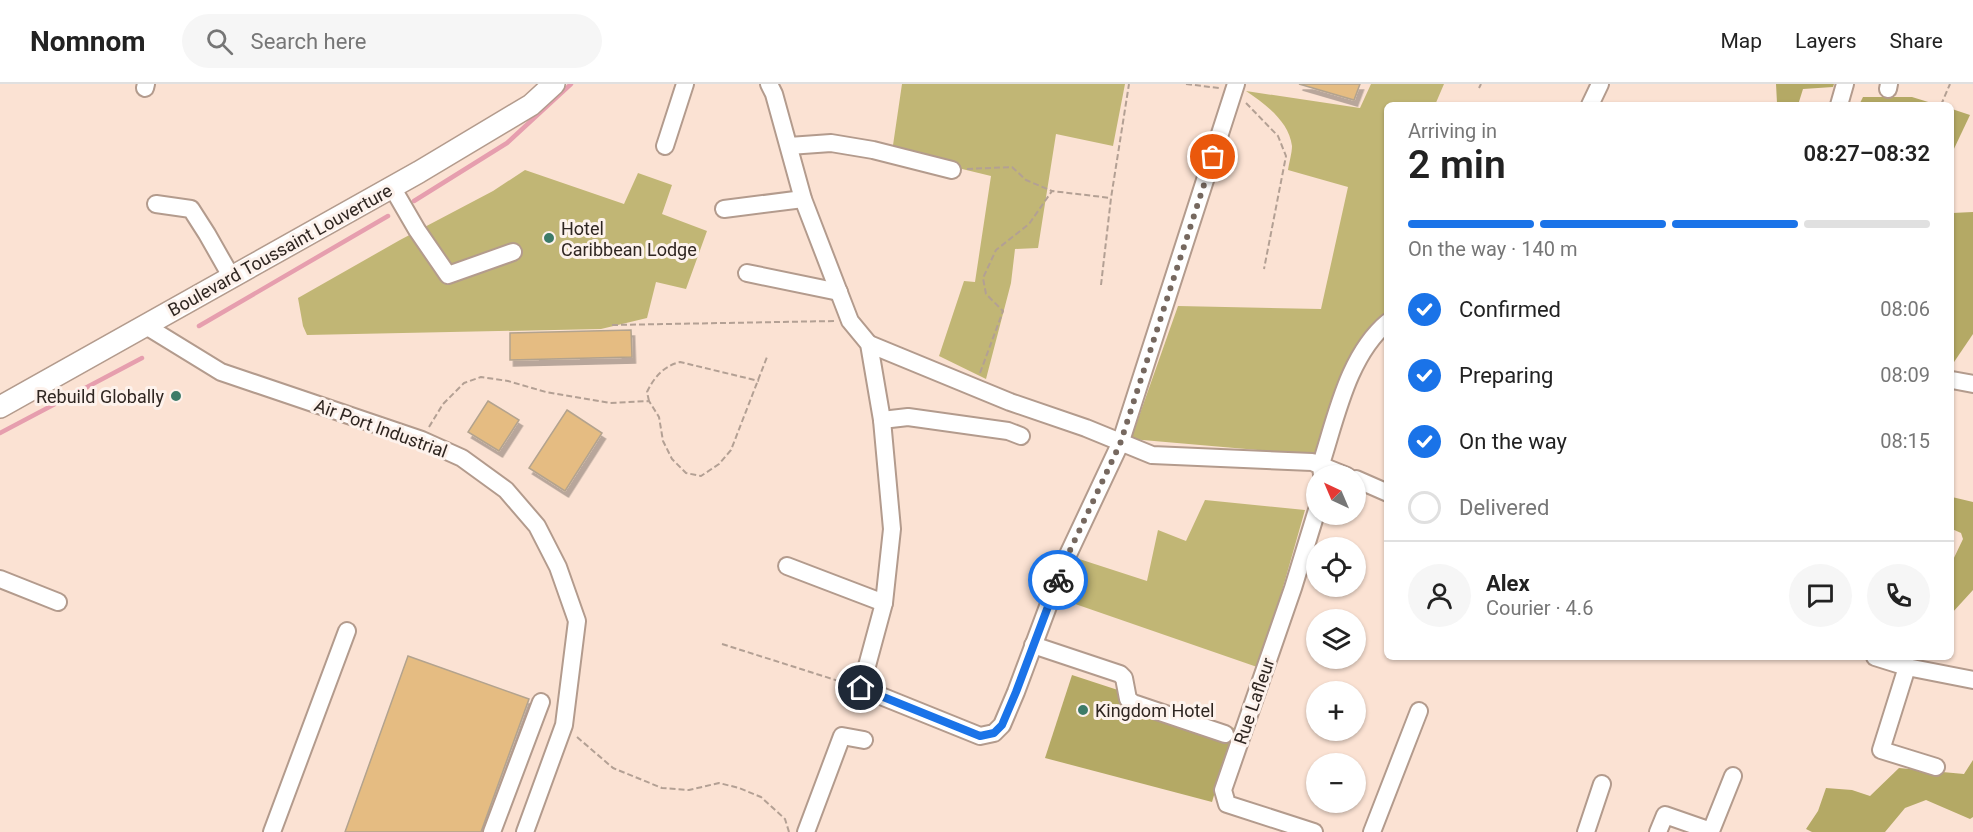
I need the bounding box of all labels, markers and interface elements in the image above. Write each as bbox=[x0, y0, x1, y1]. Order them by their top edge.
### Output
search box bbox=[182, 14, 602, 68]
text: Nomnom bbox=[30, 25, 146, 58]
icon: search bbox=[203, 25, 236, 58]
text: Search here bbox=[251, 29, 366, 54]
text: Map bbox=[1720, 29, 1762, 53]
text: Layers bbox=[1795, 29, 1856, 53]
text: Share bbox=[1889, 29, 1943, 53]
text: Arriving in bbox=[1408, 119, 1497, 143]
pin bbox=[1187, 131, 1238, 182]
icon: bag bbox=[1196, 140, 1229, 173]
text: 08:27–08:32 bbox=[1803, 141, 1930, 166]
text: 2 min bbox=[1408, 142, 1506, 188]
street label: Boulevard Toussaint Louverture bbox=[164, 180, 396, 320]
place label: Hotel Caribbean Lodge bbox=[561, 218, 697, 260]
marker: Hotel Caribbean Lodge bbox=[542, 231, 556, 245]
text: On the way · 140 m bbox=[1408, 237, 1577, 261]
icon: check bbox=[1408, 293, 1441, 326]
text: Confirmed bbox=[1459, 297, 1561, 322]
text: 08:06 bbox=[1880, 297, 1930, 321]
icon: check bbox=[1408, 359, 1441, 392]
text: Preparing bbox=[1459, 363, 1553, 388]
text: 08:09 bbox=[1880, 363, 1930, 387]
place label: Rebuild Globally bbox=[36, 386, 164, 407]
marker: Rebuild Globally bbox=[169, 389, 183, 403]
street label: Air Port Industrial bbox=[312, 394, 450, 462]
icon: check bbox=[1408, 425, 1441, 458]
text: On the way bbox=[1459, 429, 1567, 454]
text: 08:15 bbox=[1880, 429, 1930, 453]
north arrow bbox=[1306, 465, 1366, 525]
map controls bbox=[1306, 465, 1366, 813]
text: Delivered bbox=[1459, 495, 1549, 520]
button: locate bbox=[1306, 537, 1366, 597]
courier bbox=[1028, 550, 1088, 610]
icon: bike bbox=[1042, 564, 1075, 597]
button: person bbox=[1408, 564, 1471, 627]
button: chat bbox=[1789, 564, 1852, 627]
button: phone bbox=[1867, 564, 1930, 627]
text: Alex bbox=[1486, 571, 1530, 596]
text: Courier · 4.6 bbox=[1486, 596, 1593, 620]
button: layers bbox=[1306, 609, 1366, 669]
street label: Rue Lafleur bbox=[1229, 655, 1279, 747]
pin bbox=[835, 662, 886, 713]
icon: home bbox=[844, 671, 877, 704]
button: + bbox=[1306, 681, 1366, 741]
place label: Kingdom Hotel bbox=[1095, 700, 1214, 721]
marker: Kingdom Hotel bbox=[1076, 703, 1090, 717]
button: − bbox=[1306, 753, 1366, 813]

